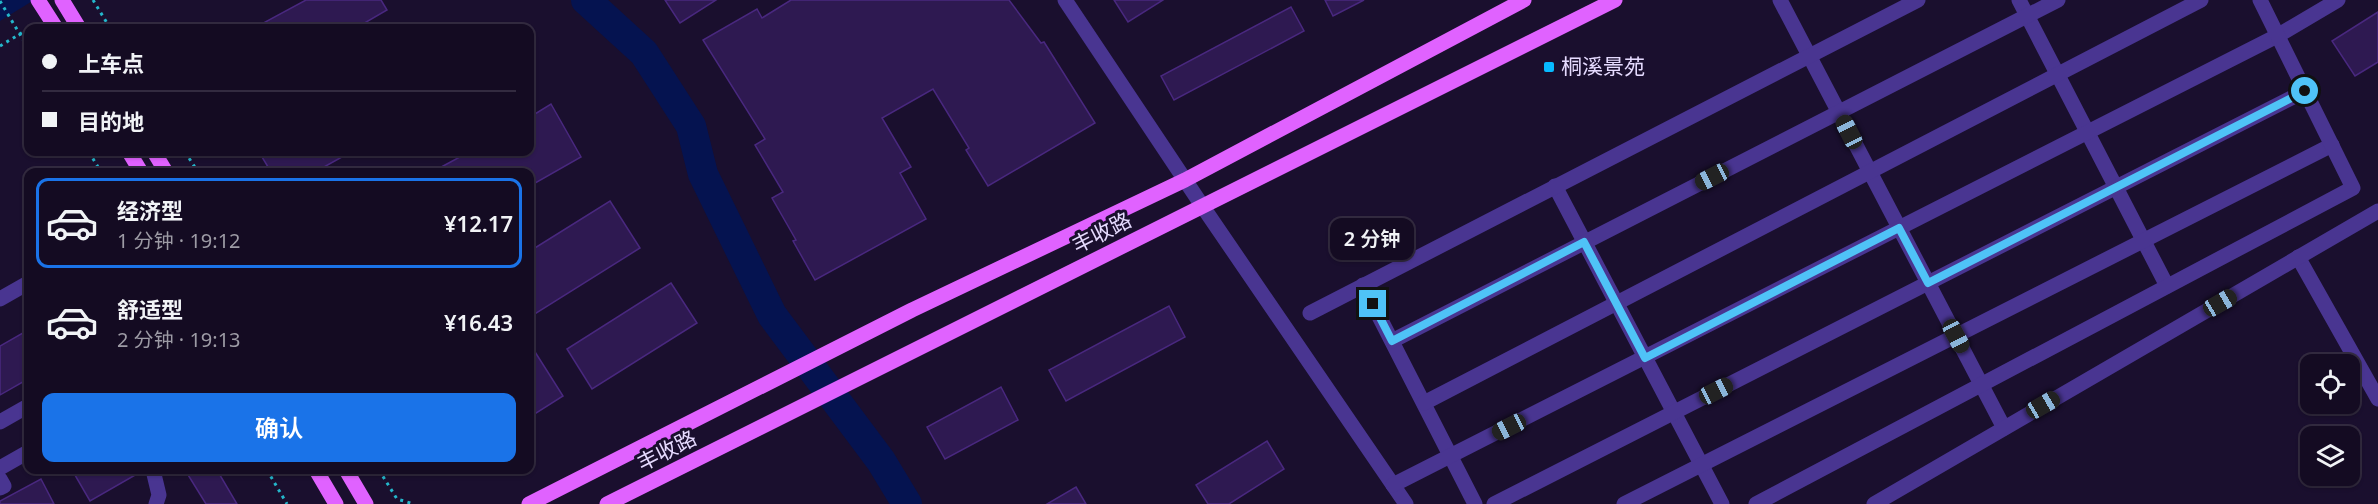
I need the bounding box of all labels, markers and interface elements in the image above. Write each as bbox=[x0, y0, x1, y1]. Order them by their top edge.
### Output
text: 上车点 bbox=[78, 48, 144, 78]
place label: 桐溪景苑 bbox=[1561, 52, 1645, 80]
marker: 桐溪景苑 bbox=[1542, 60, 1556, 74]
route start bbox=[2291, 77, 2318, 104]
text: 目的地 bbox=[78, 106, 144, 136]
car bbox=[1833, 112, 1865, 152]
car bbox=[1692, 161, 1732, 193]
text: 经济型 bbox=[117, 195, 183, 225]
icon: car bbox=[45, 196, 99, 250]
street label: 丰收路 bbox=[1067, 205, 1136, 259]
text: ¥12.17 bbox=[444, 208, 513, 238]
callout: 2 分钟 bbox=[1331, 217, 1415, 259]
text: 2 分钟 bbox=[1344, 225, 1400, 252]
text: 1 分钟 · 19:12 bbox=[117, 227, 241, 254]
car bbox=[2200, 286, 2240, 320]
route end bbox=[1359, 290, 1386, 317]
text: 舒适型 bbox=[117, 294, 183, 324]
icon: car bbox=[45, 295, 99, 349]
text: ¥16.43 bbox=[444, 307, 513, 337]
car bbox=[1940, 316, 1972, 356]
text: 2 分钟 · 19:13 bbox=[117, 326, 241, 353]
map controls bbox=[2300, 354, 2360, 486]
button: locate bbox=[2300, 354, 2360, 414]
car bbox=[1696, 375, 1736, 407]
car bbox=[2023, 388, 2063, 422]
button: 确认 bbox=[42, 393, 516, 462]
car bbox=[1489, 411, 1529, 443]
street label: 丰收路 bbox=[632, 423, 701, 477]
button: layers bbox=[2300, 426, 2360, 486]

